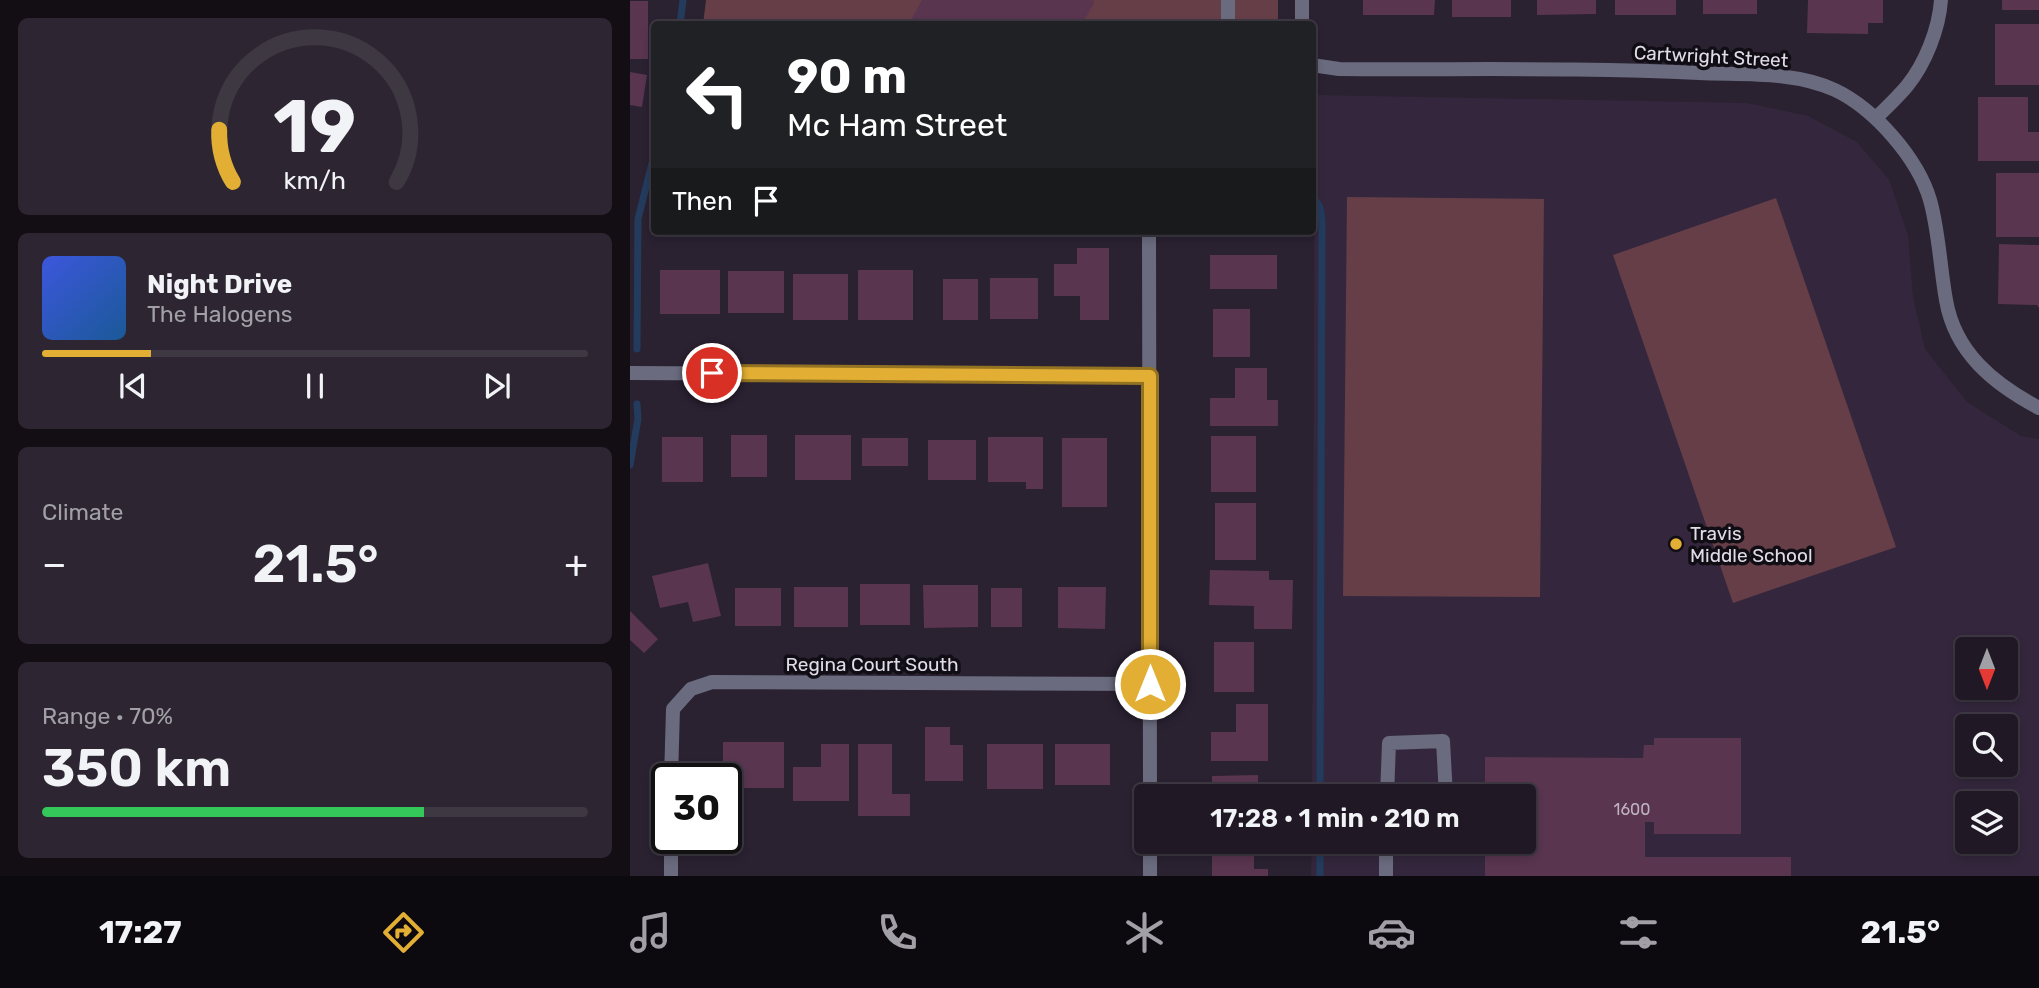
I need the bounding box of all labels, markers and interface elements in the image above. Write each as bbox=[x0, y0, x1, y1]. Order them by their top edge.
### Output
street label: Cartwright Street bbox=[1633, 41, 1789, 72]
text: 90 m bbox=[787, 47, 907, 105]
icon: left bbox=[672, 49, 763, 140]
text: 19 bbox=[274, 85, 356, 171]
text: Mc Ham Street bbox=[787, 106, 1007, 144]
text: km/h bbox=[284, 166, 346, 195]
icon: arrive bbox=[747, 182, 785, 220]
text: Then bbox=[672, 186, 733, 217]
text: Night Drive bbox=[147, 269, 292, 300]
text: The Halogens bbox=[147, 300, 293, 328]
pin bbox=[682, 343, 742, 403]
icon: arrive bbox=[693, 354, 731, 392]
icon: previous bbox=[114, 367, 152, 405]
icon: pause bbox=[296, 367, 334, 405]
icon: next bbox=[478, 367, 516, 405]
text: Climate bbox=[42, 498, 123, 526]
place label: Travis Middle School bbox=[1690, 522, 1813, 567]
text: 21.5° bbox=[252, 533, 379, 595]
marker: Travis Middle School bbox=[1668, 536, 1684, 552]
text: − bbox=[42, 541, 67, 587]
text: + bbox=[564, 541, 588, 587]
north arrow bbox=[1955, 637, 2018, 700]
map controls bbox=[1955, 637, 2018, 854]
position arrow bbox=[1113, 647, 1187, 721]
street label: Regina Court South bbox=[785, 653, 959, 676]
text: Range · 70% bbox=[42, 702, 173, 730]
button: search bbox=[1955, 714, 2018, 777]
text: 350 km bbox=[42, 737, 231, 799]
speed limit sign: 30 bbox=[651, 763, 742, 854]
button: layers bbox=[1955, 791, 2018, 854]
house number: 1600 bbox=[1614, 800, 1650, 819]
text: 17:28 · 1 min · 210 m bbox=[1210, 803, 1460, 834]
icon: directions bbox=[379, 908, 428, 957]
icon: music bbox=[626, 908, 675, 957]
icon: phone bbox=[873, 908, 922, 957]
icon: climate bbox=[1120, 908, 1169, 957]
icon: car bbox=[1367, 908, 1416, 957]
icon: filters bbox=[1614, 908, 1663, 957]
text: 17:27 bbox=[99, 913, 182, 951]
text: 21.5° bbox=[1860, 913, 1940, 951]

